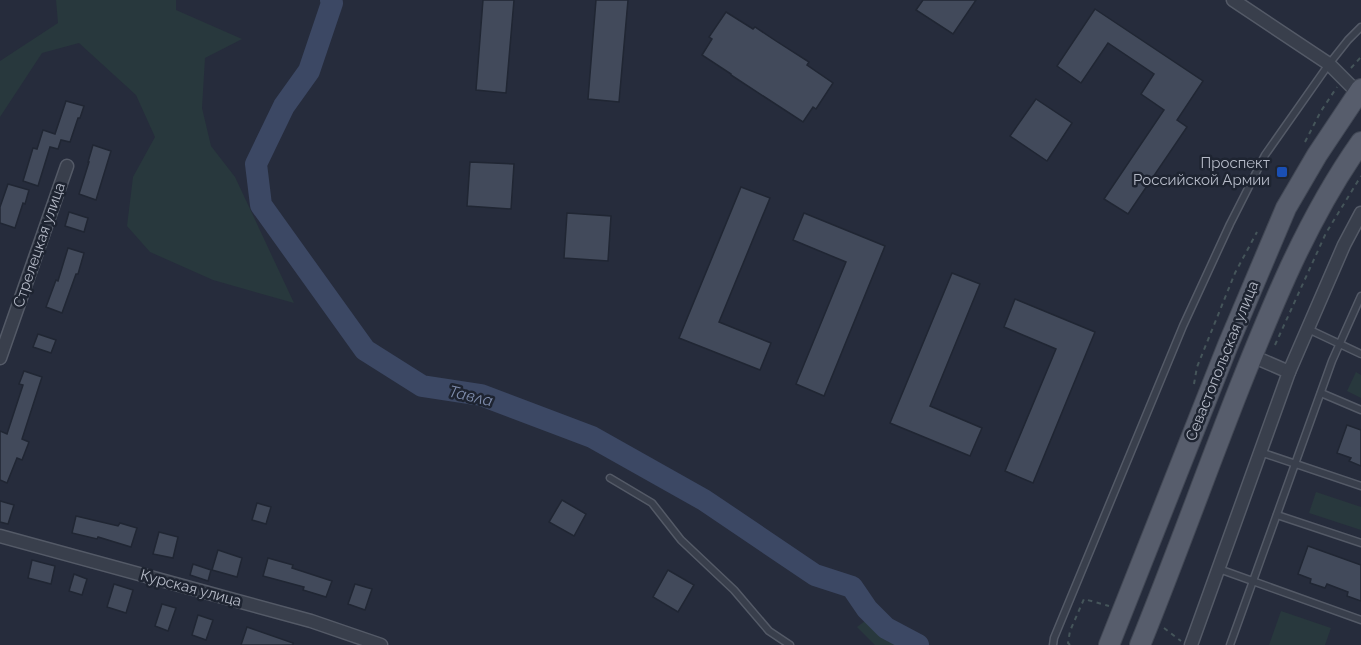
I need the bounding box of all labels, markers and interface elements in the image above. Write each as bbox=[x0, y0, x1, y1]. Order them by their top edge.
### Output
place label: Проспект Российской Армии bbox=[1133, 154, 1270, 189]
marker: Проспект Российской Армии bbox=[1275, 165, 1289, 179]
street label: Стрелецкая улица bbox=[9, 180, 69, 310]
street label: Севастопольская улица bbox=[1182, 278, 1262, 444]
water label: Тавла bbox=[447, 382, 495, 410]
street label: Курская улица bbox=[138, 566, 244, 610]

